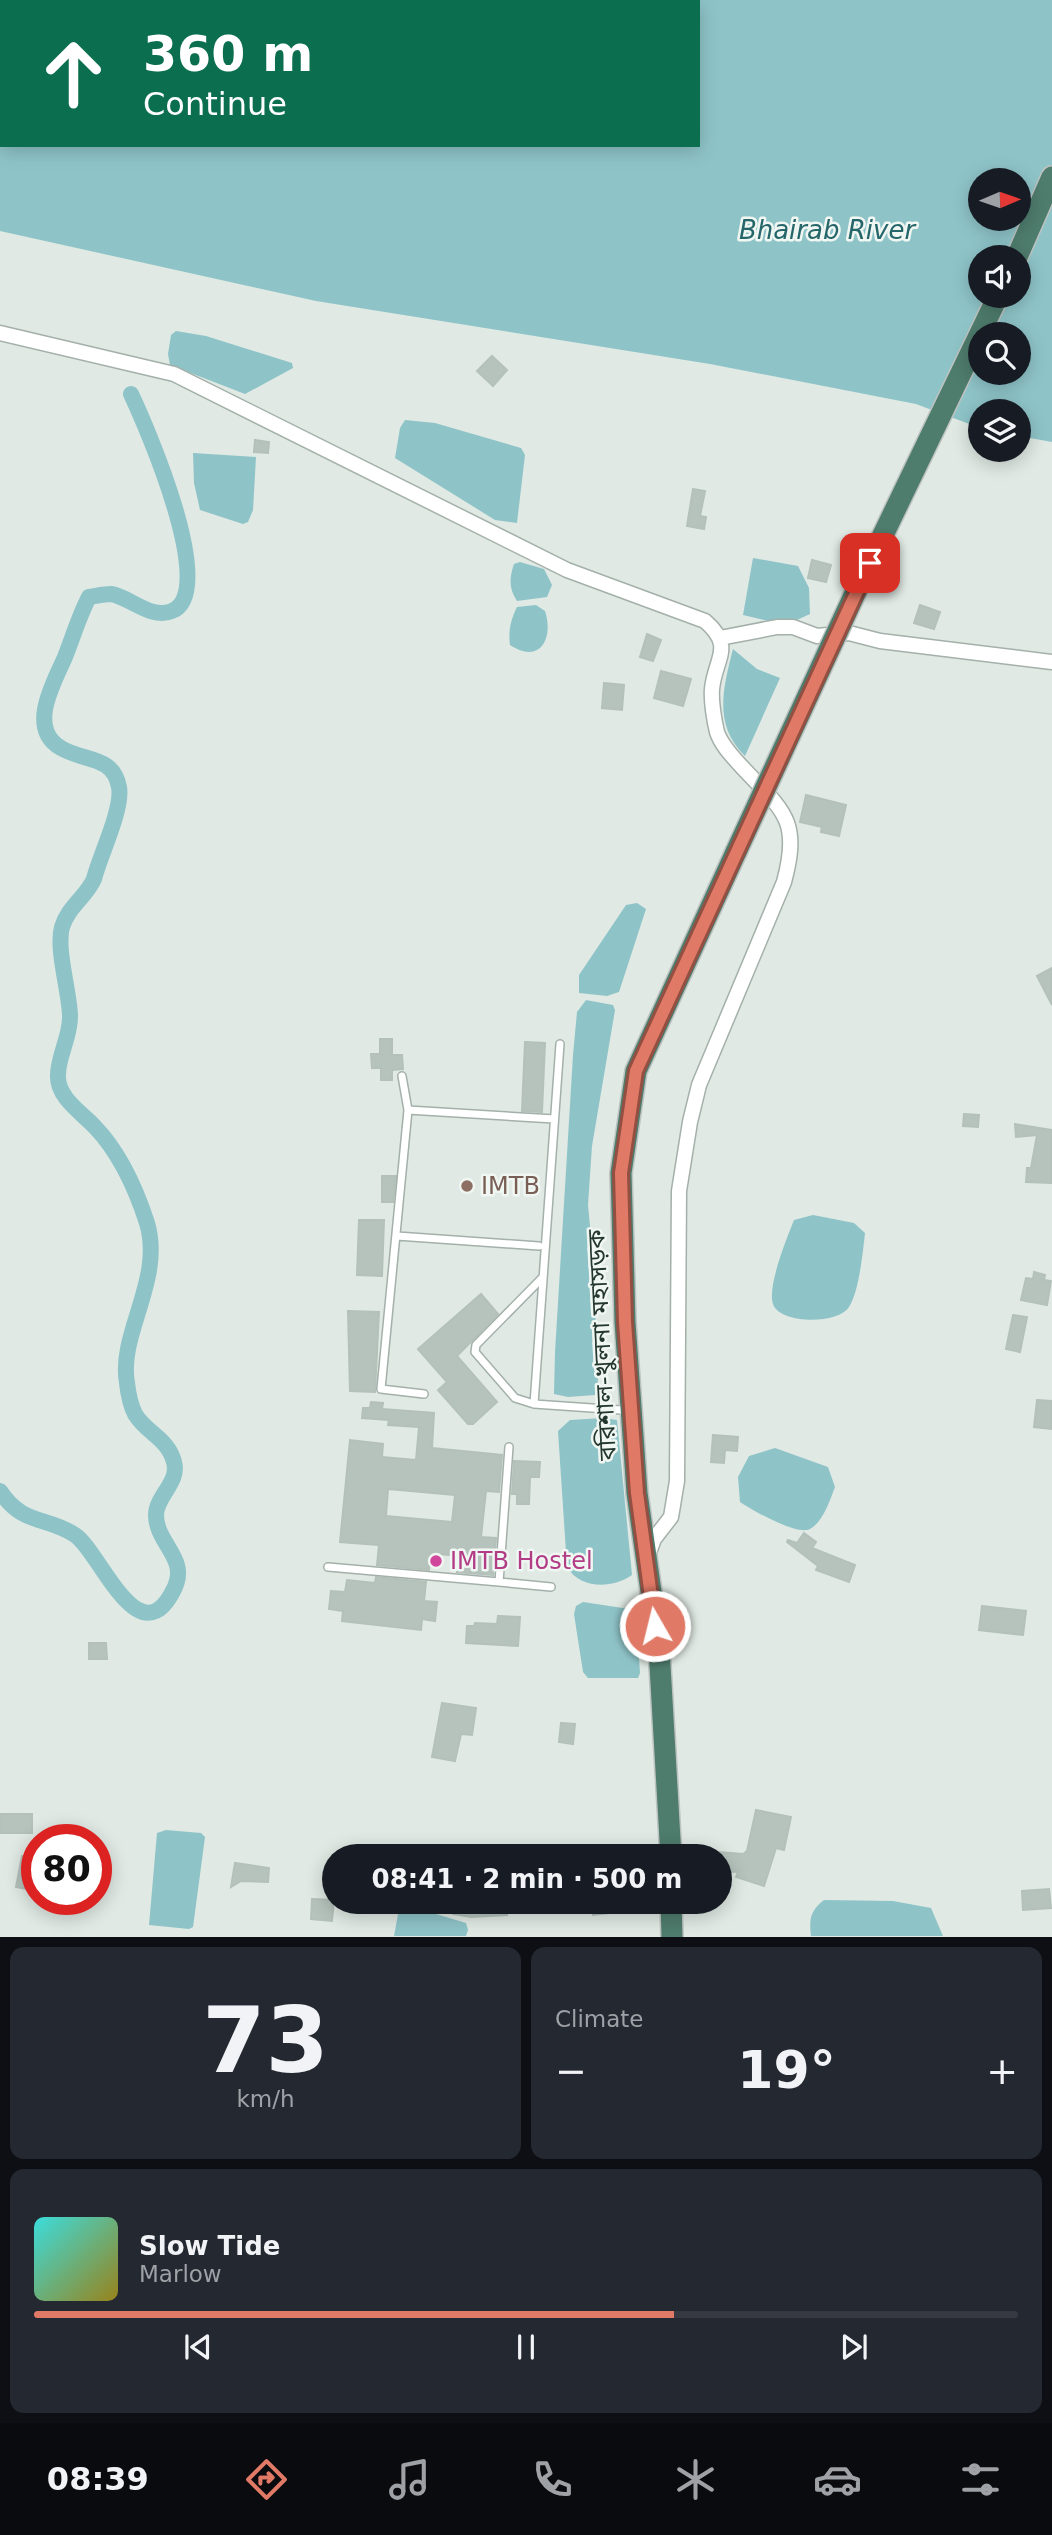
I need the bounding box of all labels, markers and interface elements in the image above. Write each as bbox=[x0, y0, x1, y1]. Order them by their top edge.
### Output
text: 360 m bbox=[143, 26, 313, 83]
icon: ahead bbox=[28, 28, 119, 119]
text: Continue bbox=[143, 85, 287, 123]
north arrow bbox=[968, 168, 1031, 231]
map controls bbox=[968, 168, 1031, 462]
water label: Bhairab River bbox=[739, 215, 917, 245]
button: sound bbox=[968, 245, 1031, 308]
button: search bbox=[968, 322, 1031, 385]
button: layers bbox=[968, 399, 1031, 462]
pin bbox=[840, 533, 900, 593]
icon: arrive bbox=[851, 544, 889, 582]
place label: IMTB bbox=[481, 1172, 540, 1200]
marker: IMTB bbox=[459, 1178, 475, 1194]
street label: বরিশাল-খুলনা মহাসড়ক bbox=[582, 1228, 622, 1462]
place label: IMTB Hostel bbox=[450, 1547, 593, 1575]
marker: IMTB Hostel bbox=[428, 1553, 444, 1569]
position arrow bbox=[618, 1589, 692, 1663]
speed limit sign: 80 bbox=[21, 1824, 112, 1915]
text: 08:41 · 2 min · 500 m bbox=[372, 1864, 682, 1894]
text: 73 bbox=[202, 1988, 329, 2093]
text: Climate bbox=[555, 2006, 644, 2032]
text: 19° bbox=[737, 2040, 836, 2100]
text: − bbox=[555, 2049, 587, 2093]
text: + bbox=[986, 2049, 1018, 2093]
text: km/h bbox=[236, 2086, 295, 2112]
text: Slow Tide bbox=[139, 2231, 280, 2261]
text: Marlow bbox=[139, 2261, 222, 2287]
icon: previous bbox=[179, 2328, 217, 2366]
icon: pause bbox=[507, 2328, 545, 2366]
icon: next bbox=[835, 2328, 873, 2366]
icon: directions bbox=[242, 2455, 291, 2504]
icon: music bbox=[385, 2455, 434, 2504]
icon: phone bbox=[528, 2455, 577, 2504]
icon: climate bbox=[671, 2455, 720, 2504]
icon: car bbox=[813, 2455, 862, 2504]
icon: filters bbox=[956, 2455, 1005, 2504]
text: 08:39 bbox=[47, 2460, 149, 2498]

